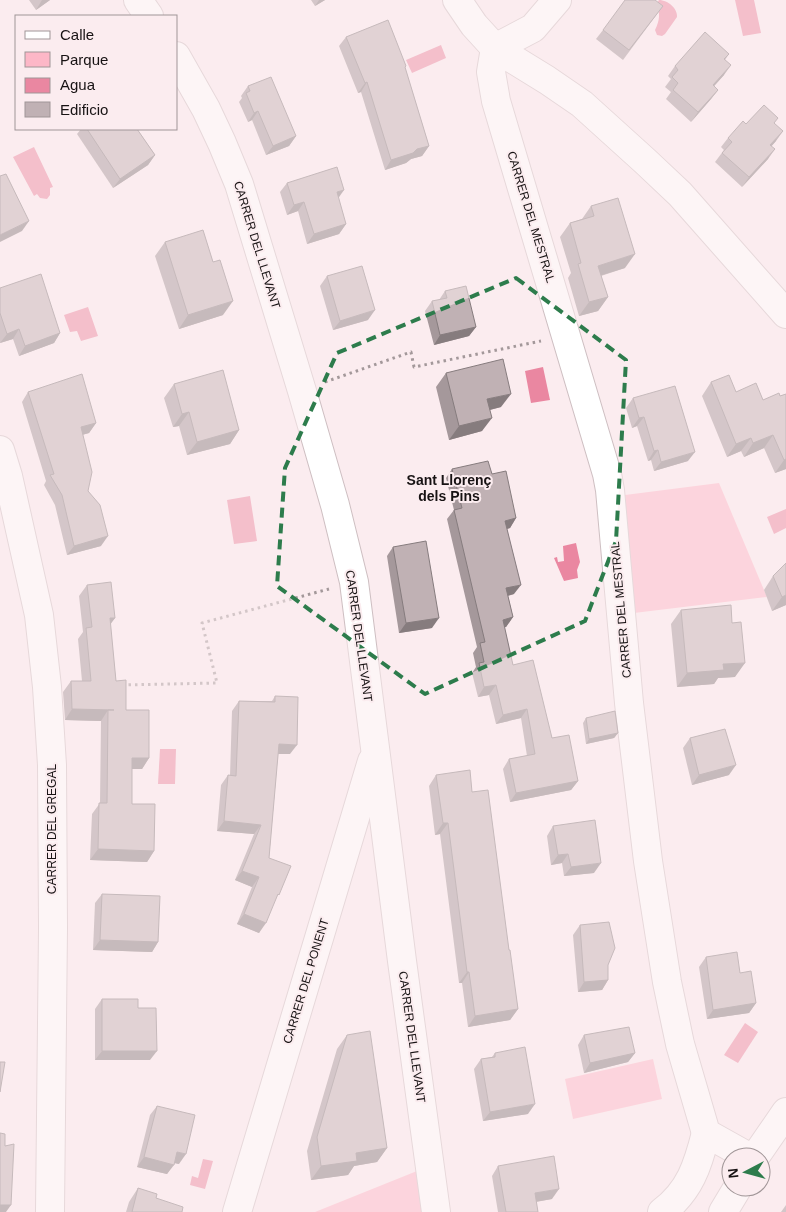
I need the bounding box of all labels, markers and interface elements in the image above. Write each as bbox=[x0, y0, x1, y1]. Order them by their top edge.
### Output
legend bbox=[15, 15, 178, 130]
text: Calle bbox=[60, 26, 94, 43]
text: Parque bbox=[60, 51, 108, 68]
text: Agua bbox=[60, 76, 96, 93]
text: Edificio bbox=[60, 101, 108, 118]
street label: CARRER DEL MESTRAL bbox=[504, 149, 558, 285]
street label: CARRER DEL LLEVANT bbox=[231, 180, 283, 311]
district label: Sant Llorenç dels Pins bbox=[407, 472, 492, 504]
street label: CARRER DEL MESTRAL bbox=[608, 541, 634, 679]
street label: CARRER DEL LLEVANT bbox=[343, 569, 375, 703]
street label: CARRER DEL GREGAL bbox=[45, 764, 59, 894]
street label: CARRER DEL PONENT bbox=[280, 916, 332, 1045]
street label: CARRER DEL LLEVANT bbox=[396, 970, 428, 1104]
north arrow bbox=[721, 1147, 771, 1197]
text: N bbox=[725, 1167, 742, 1179]

